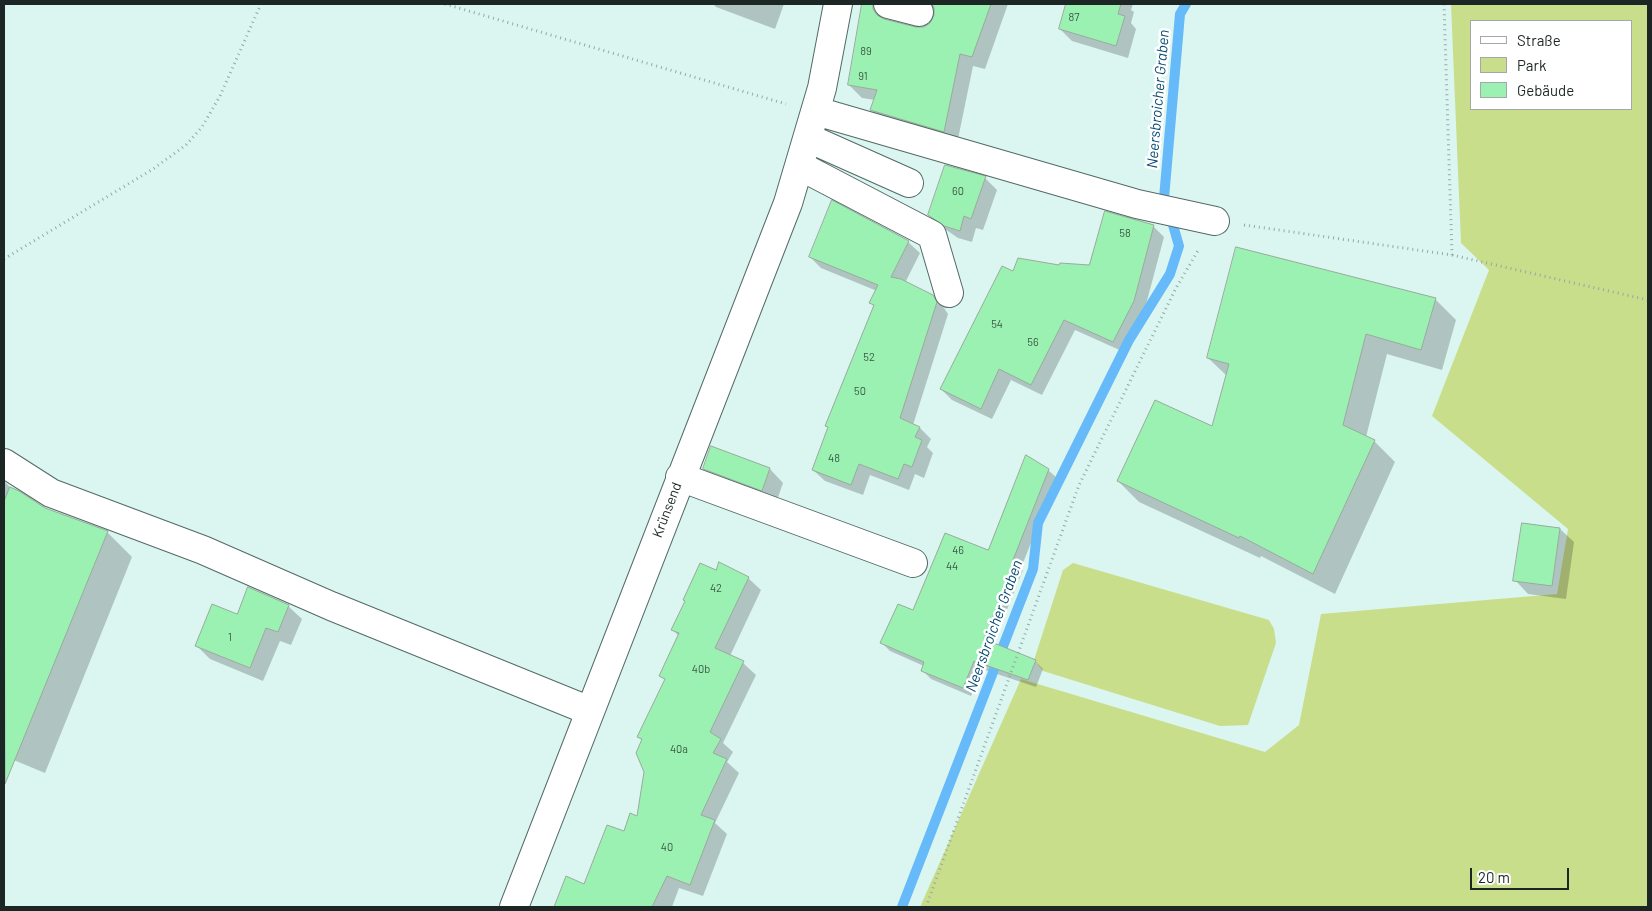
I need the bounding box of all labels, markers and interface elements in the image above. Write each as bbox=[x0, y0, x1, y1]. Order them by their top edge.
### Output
house number: 87 bbox=[1069, 10, 1079, 24]
legend bbox=[1470, 20, 1632, 110]
water label: Neersbroicher Graben bbox=[1143, 29, 1173, 169]
text: Straße bbox=[1517, 31, 1561, 49]
house number: 89 bbox=[860, 44, 872, 58]
text: Park bbox=[1517, 56, 1546, 74]
house number: 91 bbox=[858, 69, 868, 83]
text: Gebäude bbox=[1517, 81, 1574, 99]
house number: 60 bbox=[952, 184, 964, 198]
house number: 58 bbox=[1119, 226, 1131, 240]
house number: 54 bbox=[991, 317, 1003, 331]
house number: 56 bbox=[1027, 335, 1039, 349]
house number: 52 bbox=[863, 350, 875, 364]
house number: 50 bbox=[854, 384, 866, 398]
house number: 48 bbox=[828, 451, 840, 465]
street label: Krünsend bbox=[649, 480, 685, 540]
house number: 46 bbox=[952, 543, 964, 557]
water label: Neersbroicher Graben bbox=[962, 558, 1026, 694]
house number: 44 bbox=[946, 559, 958, 573]
house number: 42 bbox=[710, 581, 722, 595]
house number: 1 bbox=[228, 630, 232, 644]
house number: 40b bbox=[692, 662, 710, 676]
house number: 40a bbox=[670, 742, 688, 756]
house number: 40 bbox=[661, 840, 673, 854]
scale bar bbox=[1472, 858, 1571, 890]
text: 20 m bbox=[1478, 868, 1510, 886]

